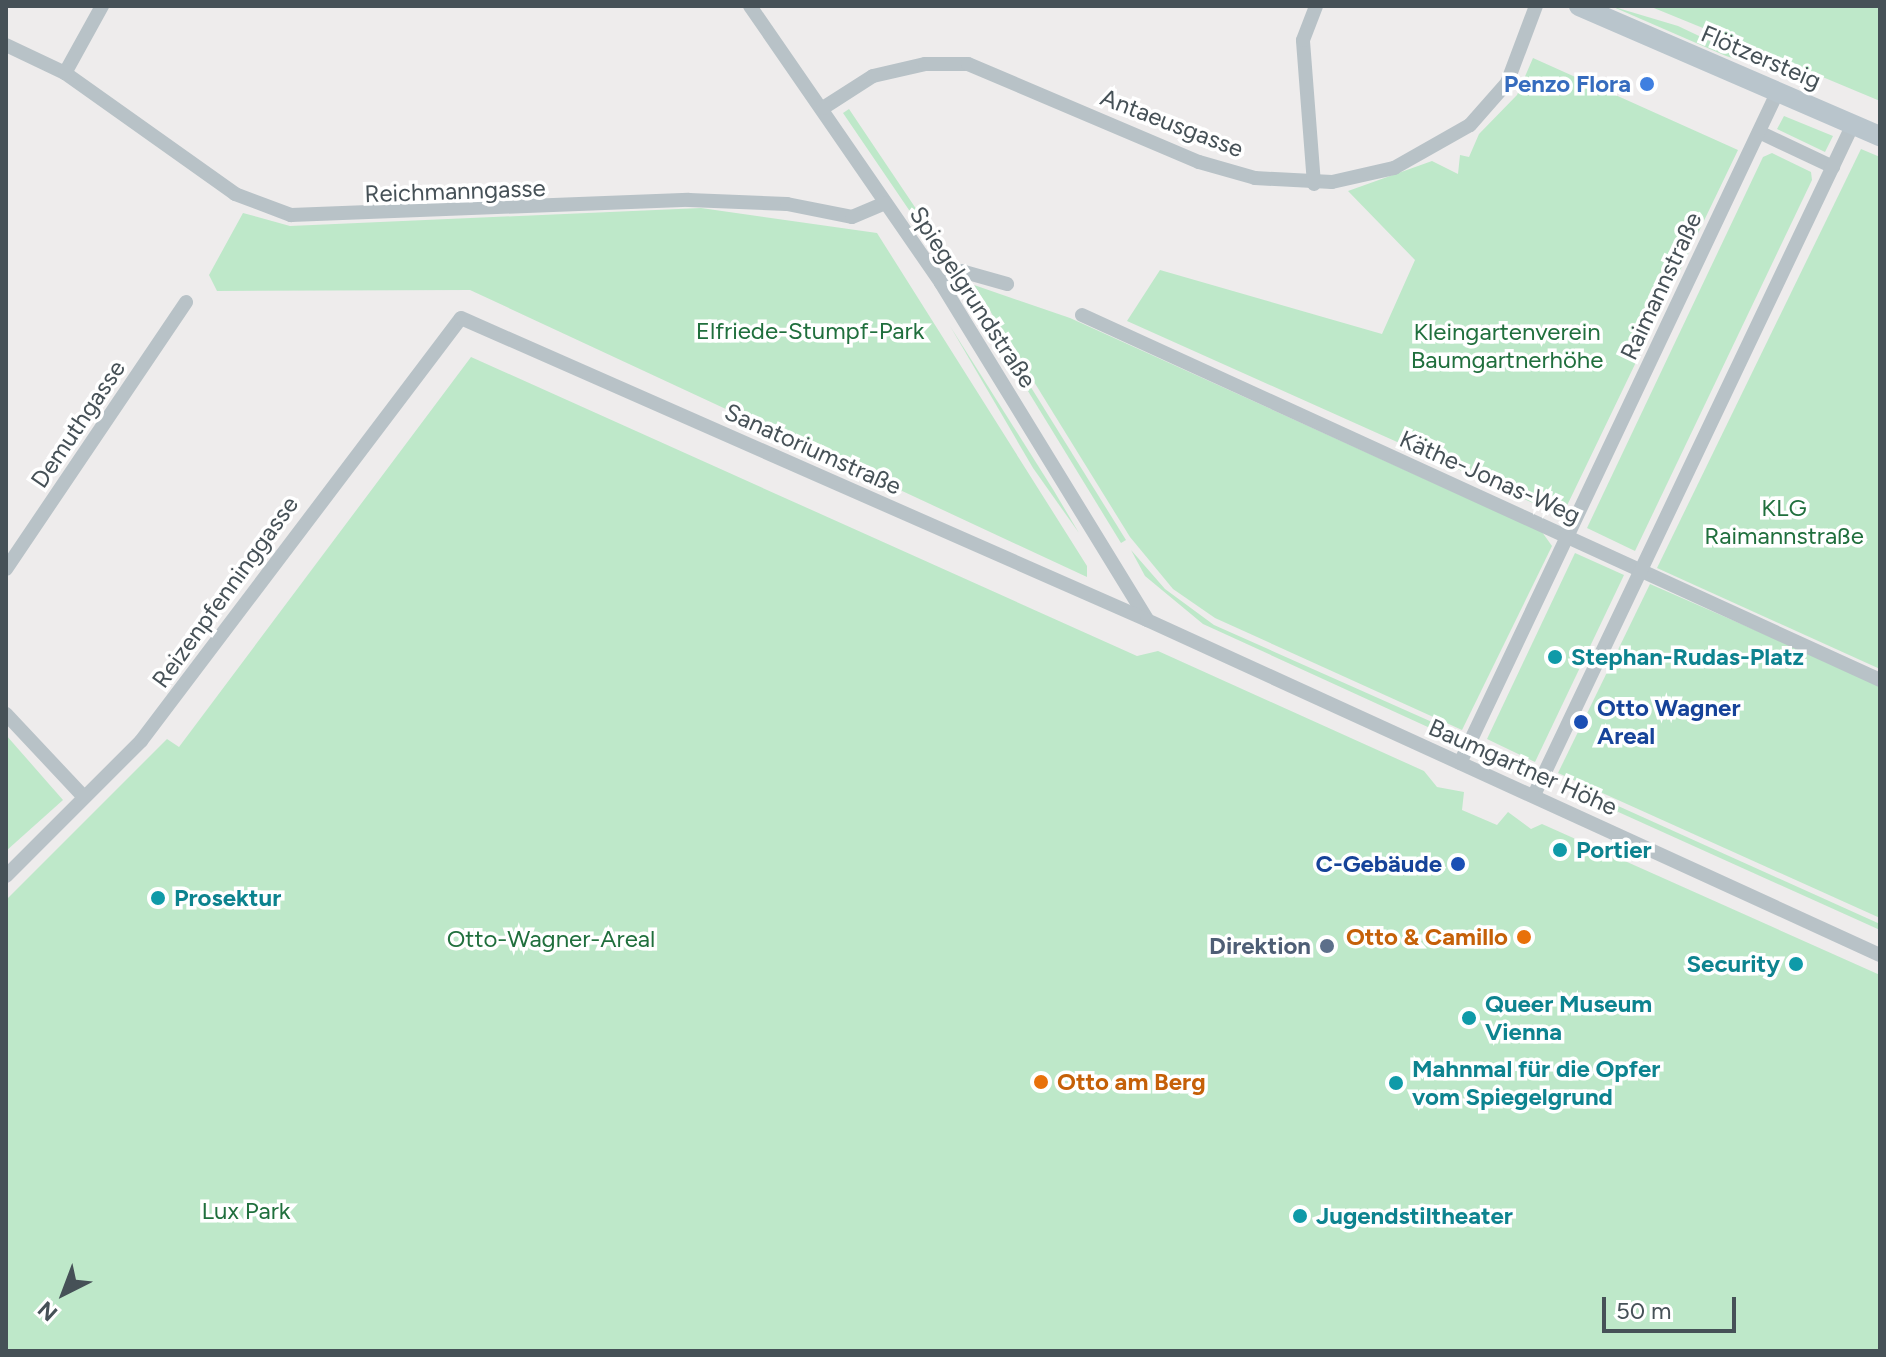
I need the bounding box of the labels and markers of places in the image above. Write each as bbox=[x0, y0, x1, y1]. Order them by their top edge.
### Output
place label: Penzo Flora bbox=[1504, 70, 1631, 98]
marker: Penzo Flora bbox=[1638, 75, 1656, 93]
place label: Stephan-Rudas-Platz bbox=[1571, 643, 1804, 671]
marker: Stephan-Rudas-Platz bbox=[1546, 648, 1564, 666]
place label: Otto Wagner Areal bbox=[1597, 694, 1740, 750]
marker: Otto Wagner Areal bbox=[1572, 713, 1590, 731]
place label: Portier bbox=[1576, 836, 1652, 864]
marker: Portier bbox=[1551, 841, 1569, 859]
place label: C-Gebäude bbox=[1315, 850, 1442, 878]
marker: C-Gebäude bbox=[1449, 855, 1467, 873]
place label: Prosektur bbox=[174, 884, 281, 912]
marker: Prosektur bbox=[149, 889, 167, 907]
place label: Otto & Camillo bbox=[1346, 923, 1508, 951]
marker: Otto & Camillo bbox=[1515, 928, 1533, 946]
place label: Direktion bbox=[1209, 932, 1311, 960]
marker: Direktion bbox=[1318, 937, 1336, 955]
place label: Security bbox=[1687, 950, 1780, 978]
marker: Security bbox=[1787, 955, 1805, 973]
place label: Queer Museum Vienna bbox=[1485, 990, 1652, 1046]
marker: Queer Museum Vienna bbox=[1460, 1009, 1478, 1027]
place label: Mahnmal für die Opfer vom Spiegelgrund bbox=[1412, 1055, 1660, 1111]
place label: Otto am Berg bbox=[1057, 1068, 1206, 1096]
marker: Otto am Berg bbox=[1032, 1073, 1050, 1091]
marker: Mahnmal für die Opfer vom Spiegelgrund bbox=[1387, 1074, 1405, 1092]
place label: Jugendstiltheater bbox=[1316, 1202, 1513, 1230]
marker: Jugendstiltheater bbox=[1291, 1207, 1309, 1225]

